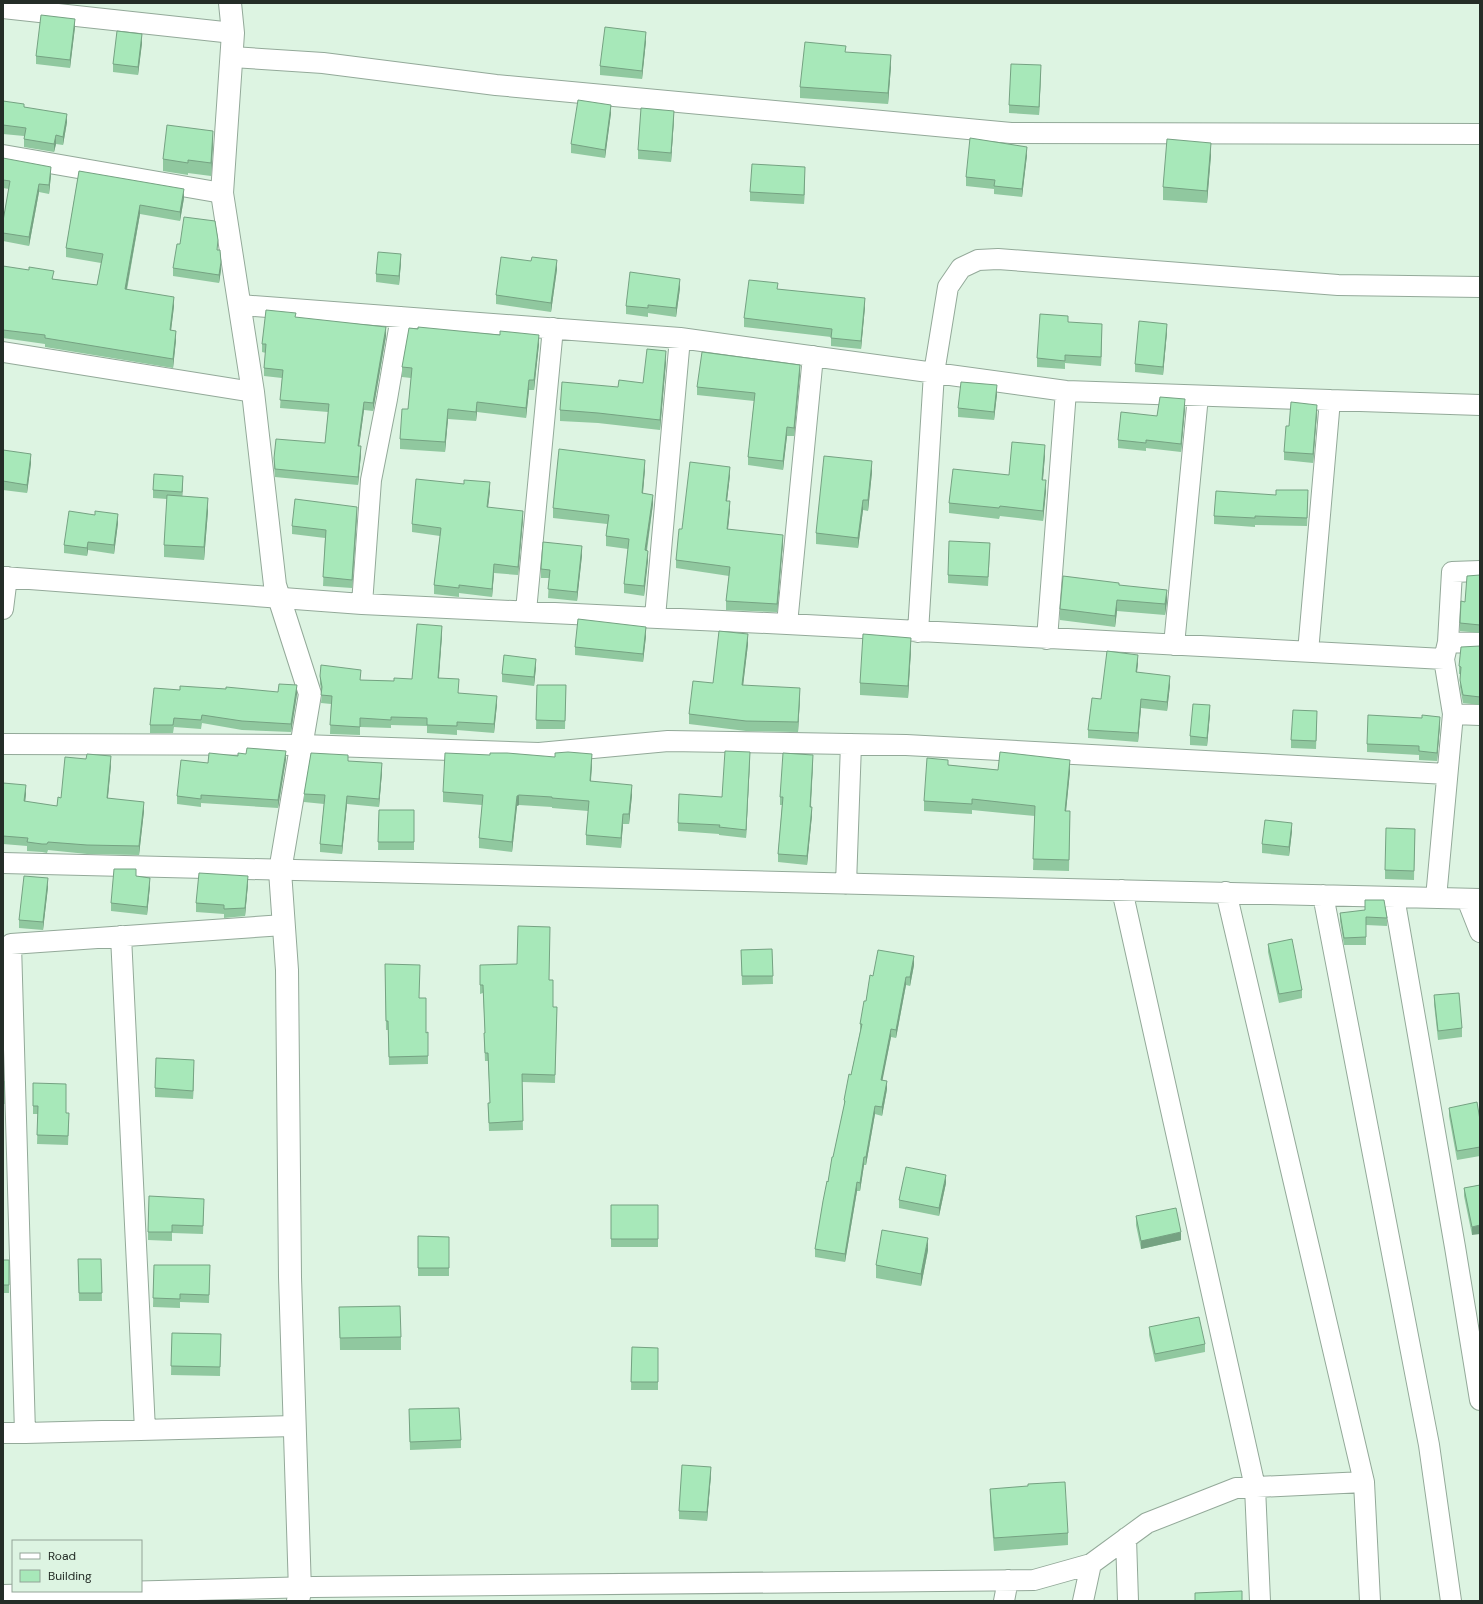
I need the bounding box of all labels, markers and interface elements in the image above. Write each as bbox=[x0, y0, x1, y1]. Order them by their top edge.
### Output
legend bbox=[12, 1540, 142, 1592]
text: Road bbox=[48, 1548, 76, 1564]
text: Building bbox=[48, 1568, 92, 1584]

